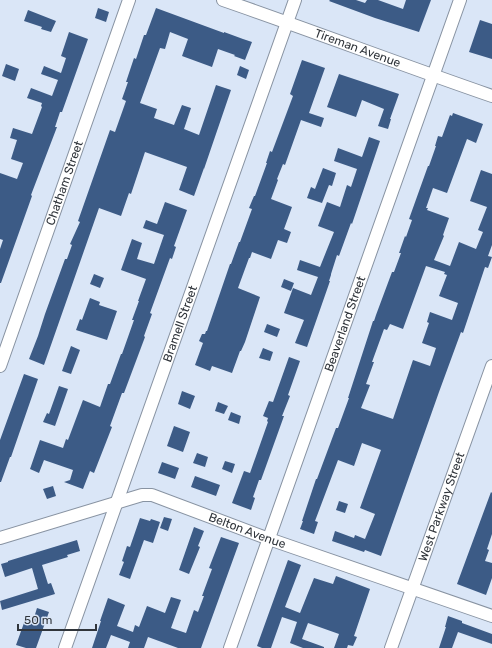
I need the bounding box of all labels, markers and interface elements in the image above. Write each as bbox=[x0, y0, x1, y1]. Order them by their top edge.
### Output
street label: Tireman Avenue bbox=[313, 26, 403, 70]
street label: Chatham Street bbox=[43, 139, 86, 227]
street label: Beaverland Street bbox=[322, 274, 369, 374]
street label: Bramell Street bbox=[160, 283, 200, 364]
street label: West Parkway Street bbox=[416, 450, 468, 563]
street label: Belton Avenue bbox=[207, 510, 288, 551]
scale bar bbox=[18, 606, 96, 632]
text: 50 m bbox=[24, 613, 52, 627]

